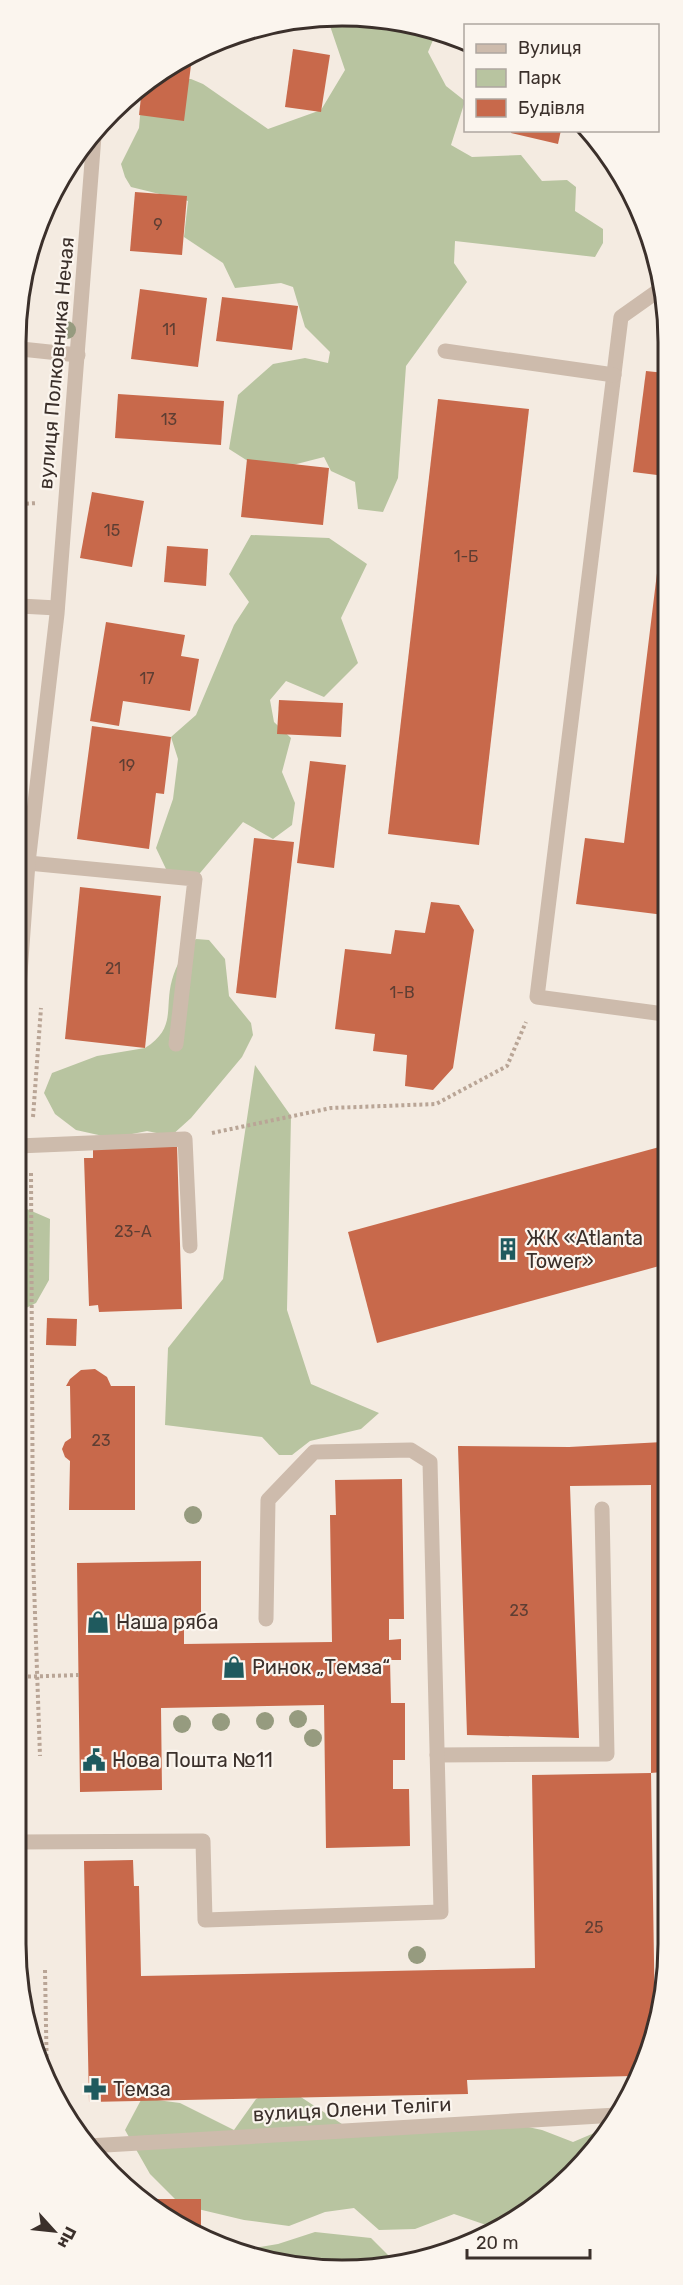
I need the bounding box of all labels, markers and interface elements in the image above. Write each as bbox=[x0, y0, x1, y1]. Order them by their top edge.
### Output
legend bbox=[464, 24, 659, 132]
text: Вулиця bbox=[518, 37, 582, 59]
text: Парк bbox=[518, 67, 562, 89]
text: Будівля bbox=[518, 97, 585, 119]
house number: 9 bbox=[153, 215, 163, 234]
street label: вулиця Полковника Нечая bbox=[33, 236, 79, 490]
house number: 11 bbox=[162, 320, 176, 339]
house number: 13 bbox=[161, 410, 177, 429]
house number: 15 bbox=[104, 521, 120, 540]
house number: 1-Б bbox=[454, 547, 478, 566]
house number: 17 bbox=[139, 669, 155, 688]
house number: 19 bbox=[119, 756, 135, 775]
house number: 21 bbox=[105, 959, 121, 978]
house number: 1-В bbox=[389, 983, 415, 1002]
house number: 23-А bbox=[114, 1222, 152, 1241]
place label: ЖК «Atlanta Tower» bbox=[526, 1226, 643, 1273]
building icon: ЖК «Atlanta Tower» bbox=[495, 1236, 521, 1262]
house number: 23 bbox=[91, 1431, 111, 1450]
house number: 23 bbox=[509, 1601, 529, 1620]
shop icon: Наша ряба bbox=[85, 1609, 111, 1635]
place label: Наша ряба bbox=[116, 1610, 218, 1634]
shop icon: Ринок „Темза“ bbox=[221, 1654, 247, 1680]
place label: Ринок „Темза“ bbox=[252, 1655, 390, 1679]
public building icon: Нова Пошта №11 bbox=[81, 1747, 107, 1773]
place label: Нова Пошта №11 bbox=[112, 1748, 273, 1772]
house number: 25 bbox=[585, 1918, 603, 1937]
pharmacy icon: Темза bbox=[82, 2076, 108, 2102]
place label: Темза bbox=[113, 2077, 171, 2101]
street label: вулиця Олени Теліги bbox=[252, 2092, 452, 2126]
north arrow bbox=[24, 2201, 84, 2261]
scale bar bbox=[467, 2222, 590, 2260]
text: Пн bbox=[53, 2223, 80, 2252]
text: 20 m bbox=[476, 2232, 518, 2254]

